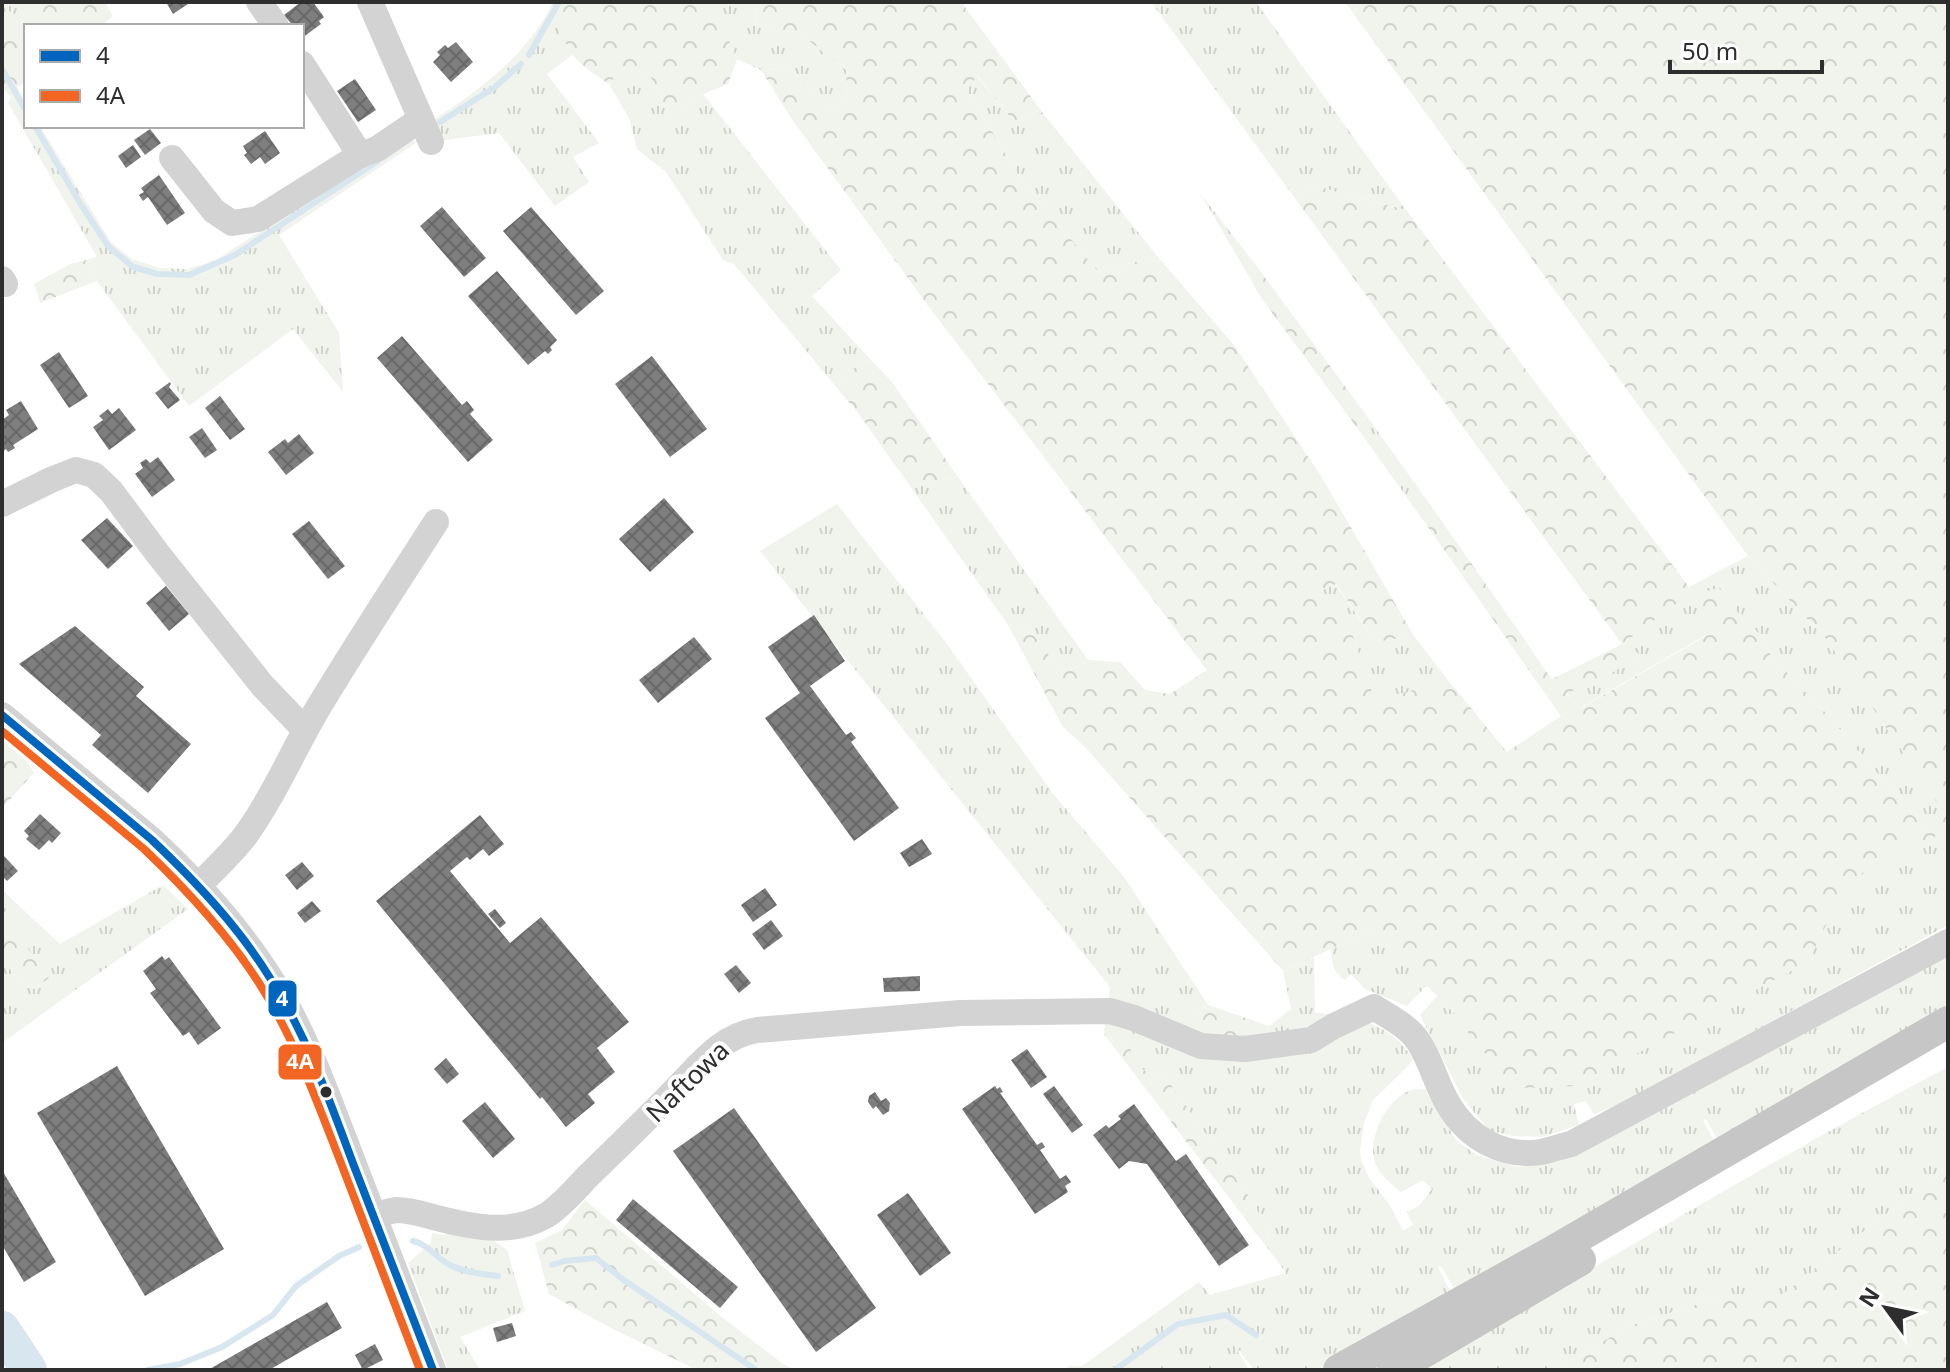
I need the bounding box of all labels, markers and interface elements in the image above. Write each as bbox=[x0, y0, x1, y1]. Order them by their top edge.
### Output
legend bbox=[24, 24, 304, 128]
scale bar bbox=[1670, 24, 1822, 74]
text: 50 m bbox=[1682, 34, 1738, 67]
text: 4 bbox=[96, 38, 110, 71]
text: 4A bbox=[96, 78, 126, 111]
line badge: 4 bbox=[267, 979, 298, 1018]
text: 4 bbox=[276, 982, 289, 1012]
street label: Naftowa bbox=[637, 1032, 737, 1130]
line badge: 4A bbox=[277, 1043, 323, 1081]
text: 4A bbox=[286, 1045, 315, 1075]
unlabelled marker bbox=[318, 1084, 334, 1100]
north arrow bbox=[1846, 1268, 1926, 1348]
text: N bbox=[1851, 1281, 1886, 1312]

